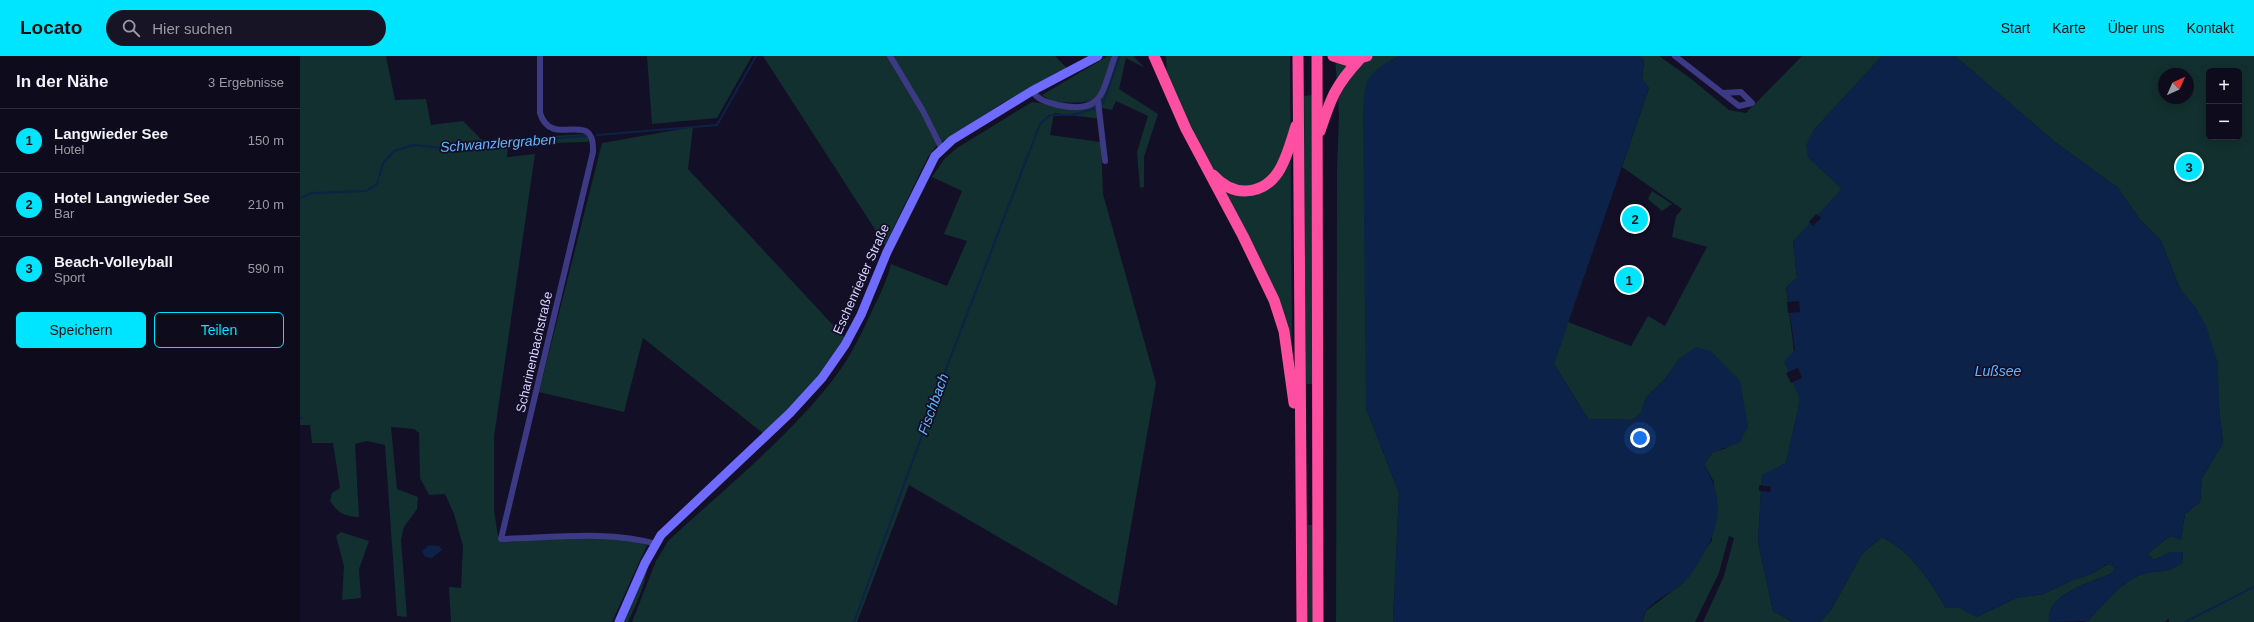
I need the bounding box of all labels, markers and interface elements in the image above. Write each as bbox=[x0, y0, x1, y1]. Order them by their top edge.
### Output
search box bbox=[106, 10, 386, 46]
text: Locato bbox=[20, 17, 82, 38]
icon: search bbox=[120, 17, 142, 39]
text: Hier suchen bbox=[152, 20, 232, 37]
text: Start bbox=[2001, 20, 2030, 36]
text: Karte bbox=[2052, 20, 2086, 36]
text: Über uns bbox=[2108, 20, 2165, 36]
text: Kontakt bbox=[2187, 20, 2234, 36]
north arrow bbox=[2158, 68, 2194, 104]
map controls bbox=[2206, 68, 2242, 140]
button: + bbox=[2206, 68, 2242, 104]
text: In der Nähe bbox=[16, 72, 109, 91]
text: 3 Ergebnisse bbox=[208, 75, 284, 90]
button: − bbox=[2206, 104, 2242, 140]
text: Langwieder See bbox=[54, 125, 168, 142]
water label: Schwanzlergraben bbox=[440, 131, 557, 155]
text: 1 bbox=[25, 133, 33, 148]
text: 150 m bbox=[248, 133, 284, 148]
text: Hotel bbox=[54, 142, 84, 157]
pin: 3 bbox=[2176, 152, 2202, 182]
text: Hotel Langwieder See bbox=[54, 189, 210, 206]
text: 2 bbox=[25, 197, 33, 212]
text: 210 m bbox=[248, 197, 284, 212]
pin: 2 bbox=[1622, 204, 1648, 234]
text: Bar bbox=[54, 206, 74, 221]
street label: Eschenrieder Straße bbox=[830, 221, 892, 337]
text: Beach-Volleyball bbox=[54, 253, 173, 270]
text: 3 bbox=[25, 261, 33, 276]
text: 590 m bbox=[248, 261, 284, 276]
pin: 1 bbox=[1616, 265, 1642, 295]
text: Sport bbox=[54, 270, 85, 285]
street label: Scharinenbachstraße bbox=[513, 290, 555, 414]
button: Speichern bbox=[16, 312, 146, 348]
button: Teilen bbox=[154, 312, 284, 348]
water label: Lußsee bbox=[1975, 363, 2022, 379]
water label: Fischbach bbox=[915, 371, 952, 437]
your location bbox=[1630, 428, 1650, 448]

